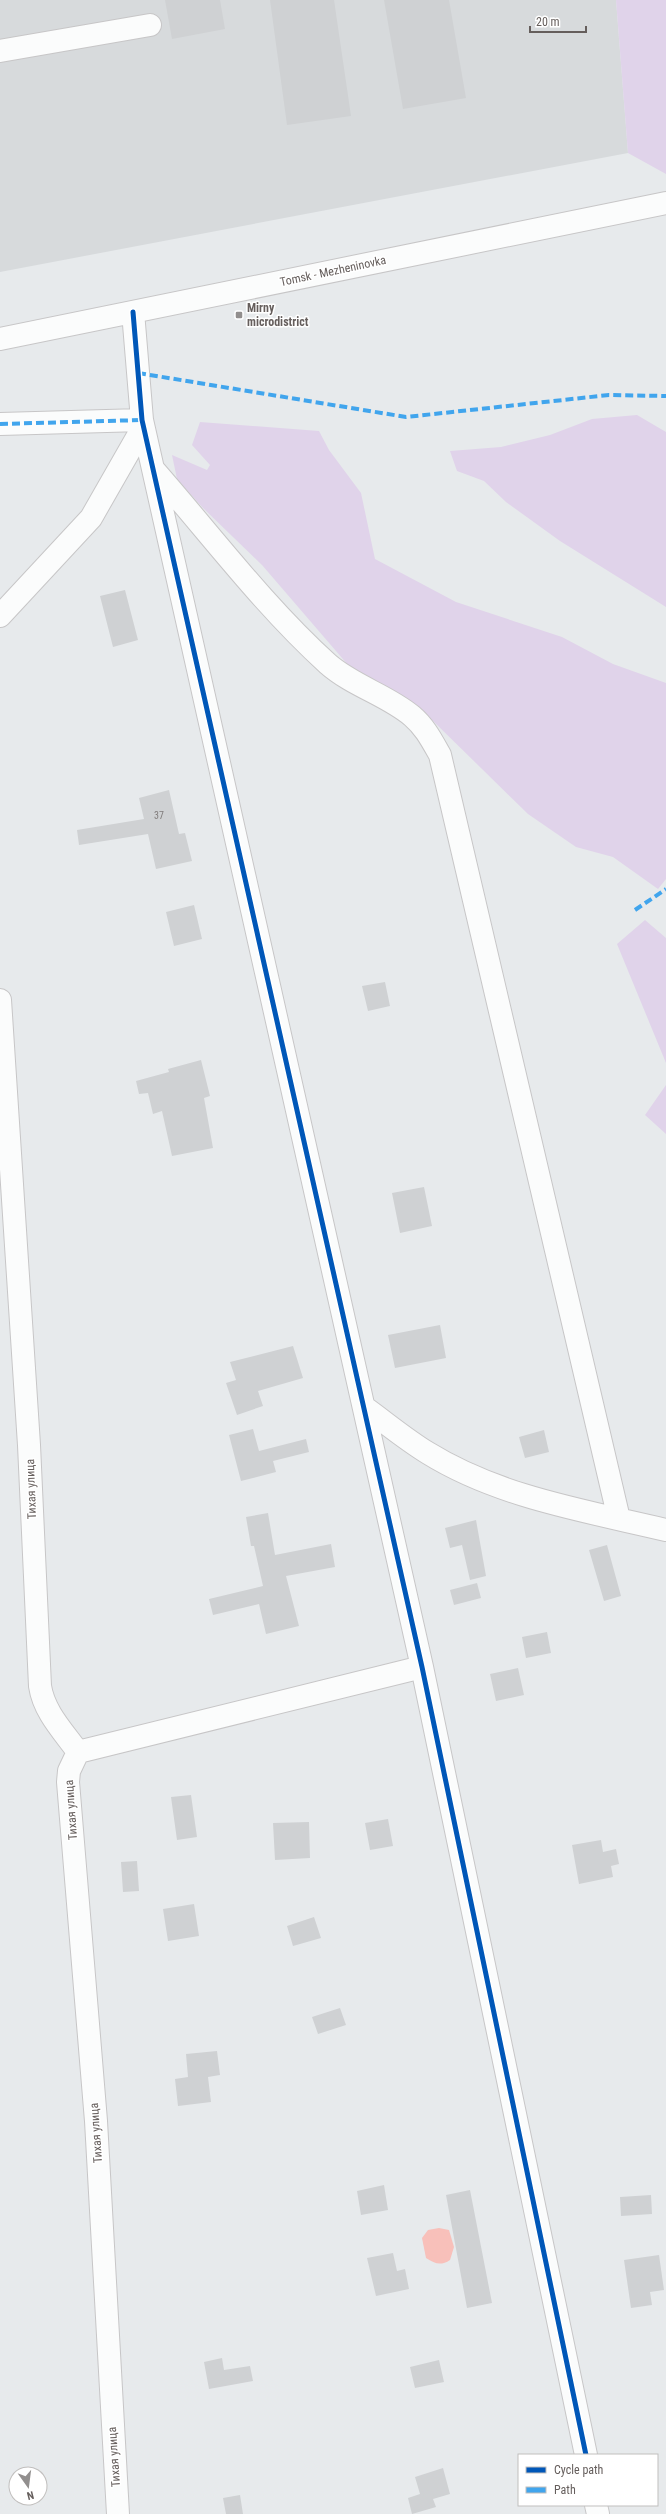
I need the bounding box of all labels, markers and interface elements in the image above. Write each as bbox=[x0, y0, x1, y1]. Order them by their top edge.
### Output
scale bar bbox=[530, 8, 586, 34]
text: 20 m bbox=[536, 15, 560, 29]
street label: Tomsk - Mezheninovka bbox=[279, 253, 388, 289]
place label: Mirny microdistrict bbox=[247, 301, 309, 329]
marker: Mirny microdistrict bbox=[234, 310, 244, 320]
house number: 37 bbox=[154, 810, 164, 821]
street label: Тихая улица bbox=[23, 1458, 39, 1519]
street label: Тихая улица bbox=[62, 1779, 80, 1841]
street label: Тихая улица bbox=[87, 2102, 105, 2164]
street label: Тихая улица bbox=[105, 2426, 123, 2488]
legend bbox=[518, 2454, 658, 2506]
text: Cycle path bbox=[554, 2463, 604, 2477]
north arrow bbox=[8, 2466, 48, 2506]
text: Path bbox=[554, 2483, 576, 2497]
text: N bbox=[25, 2488, 35, 2502]

